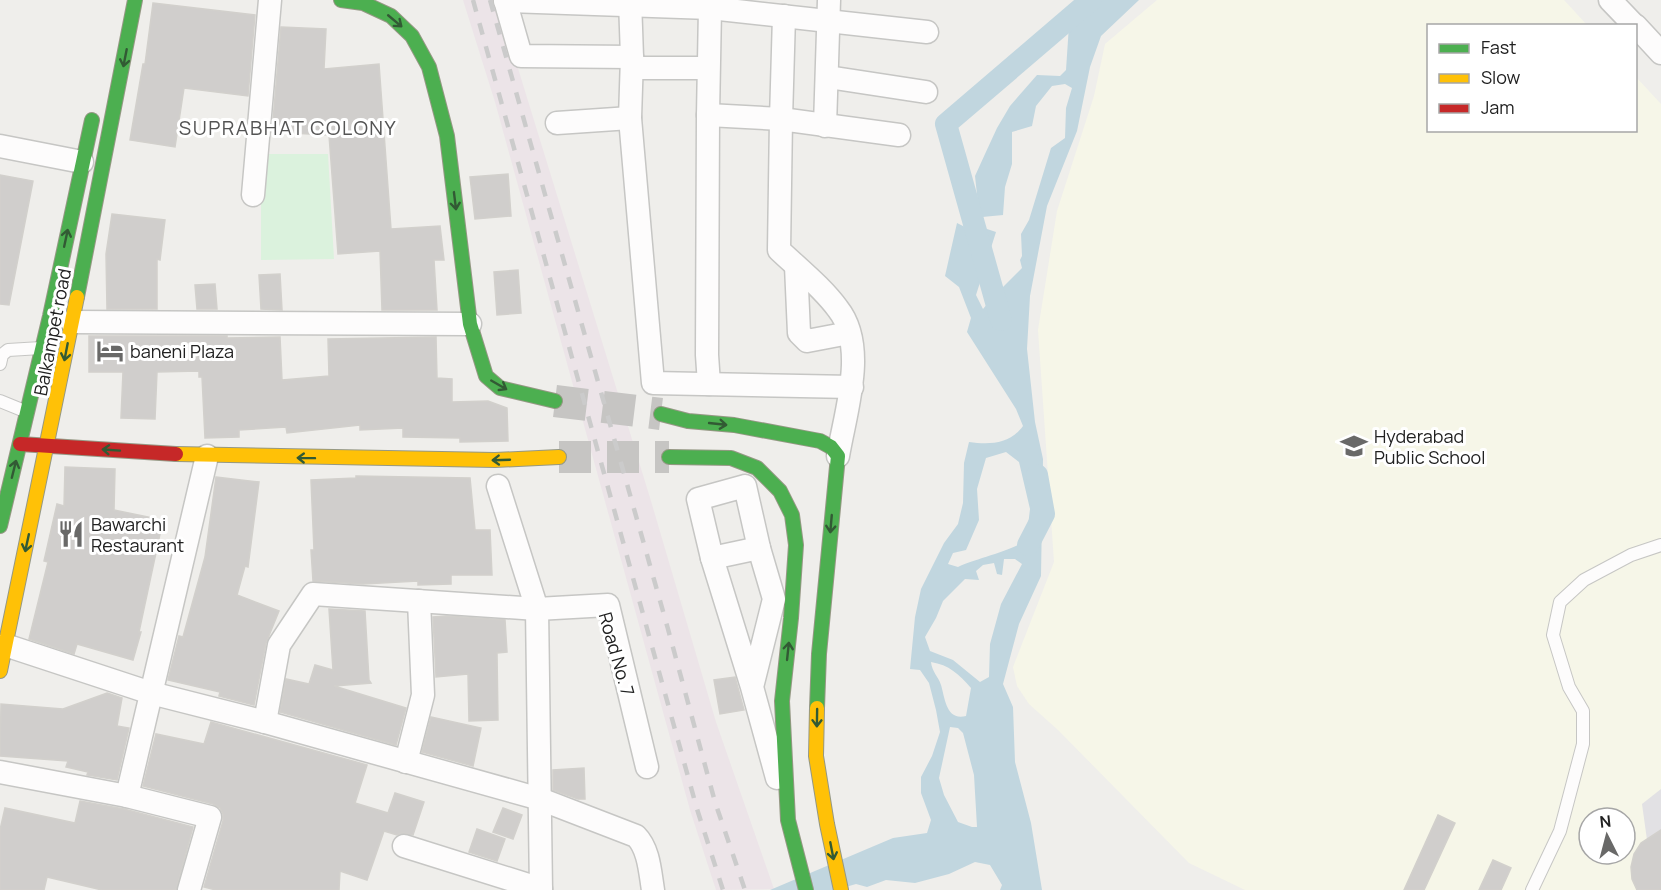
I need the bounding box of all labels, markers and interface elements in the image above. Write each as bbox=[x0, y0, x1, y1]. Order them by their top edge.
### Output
one-way arrow bbox=[387, 14, 403, 27]
legend bbox=[1427, 24, 1637, 132]
text: Fast bbox=[1481, 35, 1516, 59]
one-way arrow bbox=[119, 47, 130, 67]
text: Slow bbox=[1481, 65, 1521, 89]
text: Jam bbox=[1481, 95, 1515, 119]
district label: SUPRABHAT COLONY bbox=[179, 114, 397, 141]
one-way arrow bbox=[450, 190, 461, 210]
one-way arrow bbox=[61, 229, 72, 249]
street label: Balkampet road bbox=[28, 266, 76, 398]
hotel icon: baneni Plaza bbox=[95, 336, 125, 366]
place label: baneni Plaza bbox=[130, 339, 234, 363]
one-way arrow bbox=[60, 341, 71, 361]
one-way arrow bbox=[491, 379, 508, 391]
one-way arrow bbox=[708, 419, 728, 430]
place label: Hyderabad Public School bbox=[1374, 424, 1485, 469]
school or university icon: Hyderabad Public School bbox=[1339, 431, 1369, 461]
one-way arrow bbox=[102, 444, 122, 455]
one-way arrow bbox=[296, 452, 316, 464]
one-way arrow bbox=[491, 454, 511, 465]
one-way arrow bbox=[9, 460, 21, 479]
place label: Bawarchi Restaurant bbox=[91, 512, 184, 557]
one-way arrow bbox=[825, 513, 836, 533]
restaurant icon: Bawarchi Restaurant bbox=[56, 519, 86, 549]
one-way arrow bbox=[21, 533, 32, 552]
street label: Road No. 7 bbox=[594, 609, 640, 699]
one-way arrow bbox=[783, 641, 794, 661]
one-way arrow bbox=[812, 708, 823, 728]
north arrow bbox=[1577, 806, 1637, 866]
text: N bbox=[1599, 810, 1612, 833]
one-way arrow bbox=[827, 841, 838, 860]

